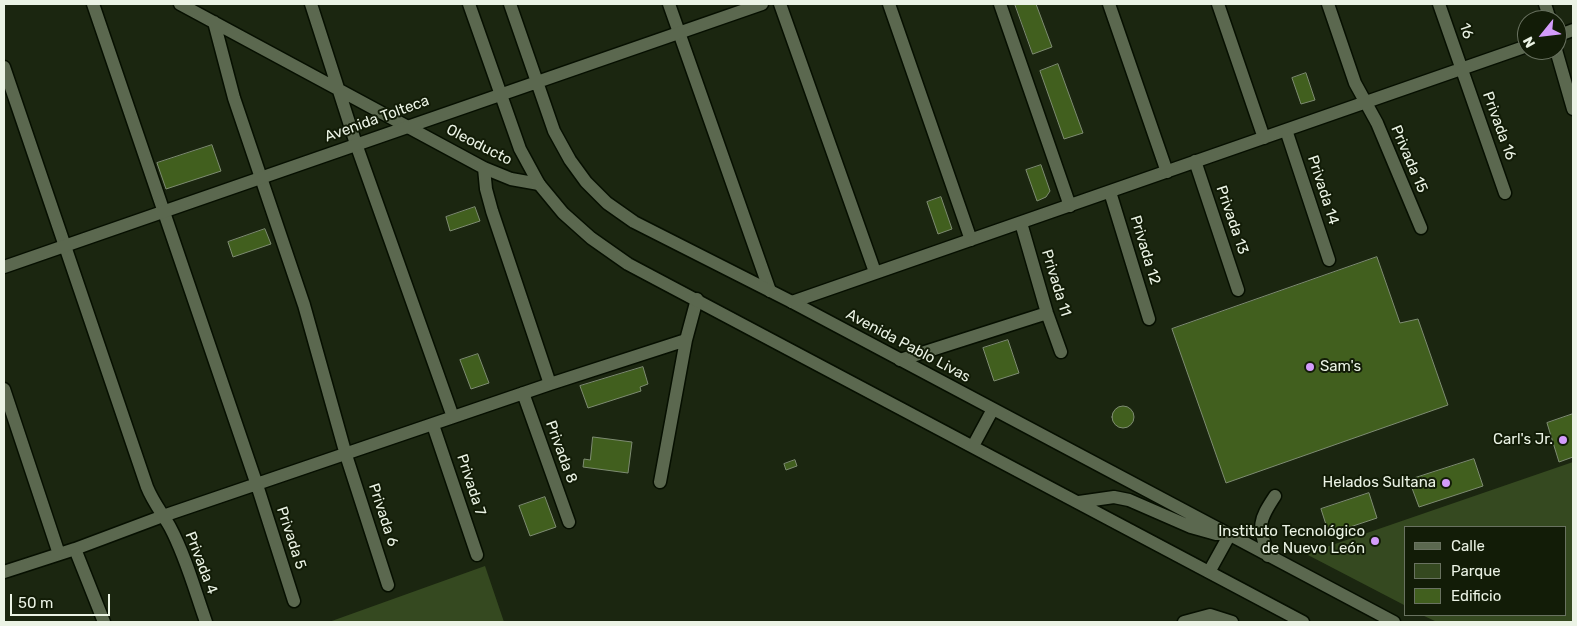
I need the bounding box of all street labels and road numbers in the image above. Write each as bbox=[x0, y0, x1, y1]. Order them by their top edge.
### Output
street label: 16 bbox=[1455, 21, 1477, 41]
street label: Privada 16 bbox=[1478, 89, 1520, 163]
street label: Avenida Tolteca bbox=[322, 92, 432, 146]
street label: Oleoducto bbox=[443, 121, 515, 169]
street label: Privada 15 bbox=[1387, 123, 1431, 195]
street label: Privada 14 bbox=[1303, 153, 1343, 227]
street label: Privada 13 bbox=[1212, 183, 1252, 257]
street label: Privada 12 bbox=[1126, 213, 1164, 287]
street label: Privada 11 bbox=[1037, 247, 1075, 319]
street label: Avenida Pablo Livas bbox=[843, 306, 973, 386]
street label: Privada 8 bbox=[541, 418, 581, 486]
street label: Privada 7 bbox=[453, 452, 489, 518]
street label: Privada 6 bbox=[364, 481, 402, 549]
street label: Privada 5 bbox=[272, 504, 310, 572]
street label: Privada 4 bbox=[181, 529, 221, 597]

